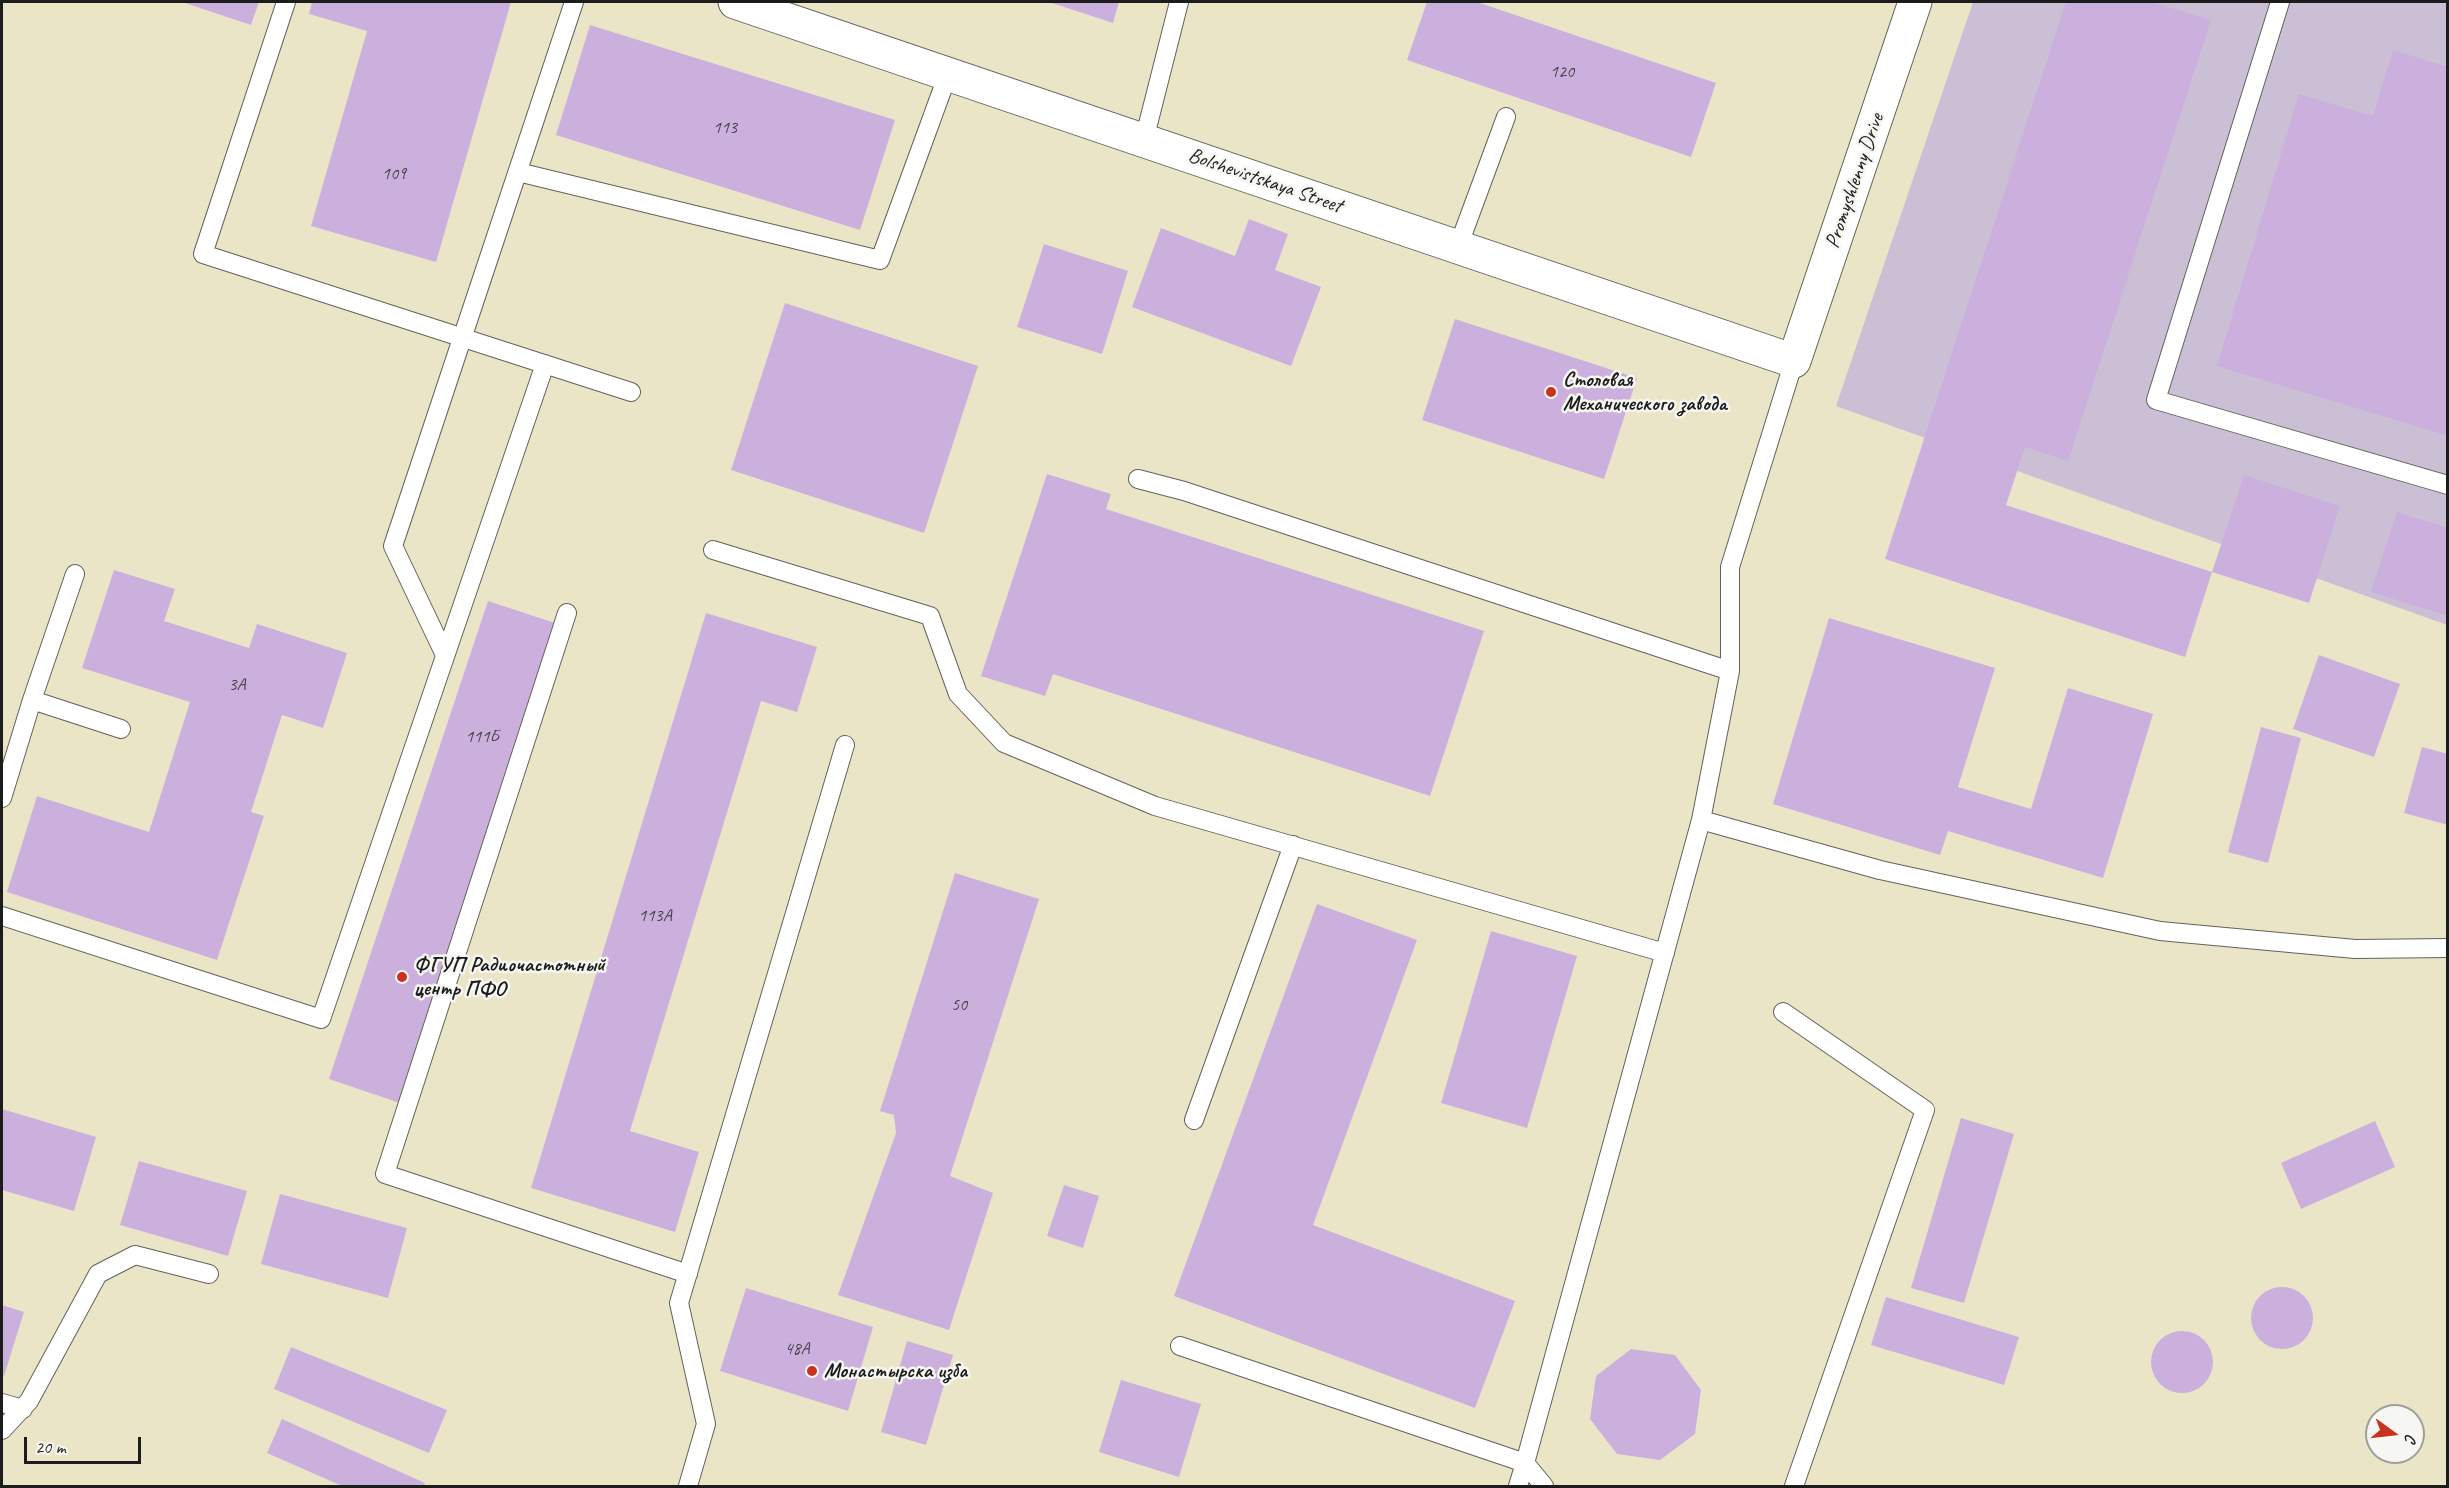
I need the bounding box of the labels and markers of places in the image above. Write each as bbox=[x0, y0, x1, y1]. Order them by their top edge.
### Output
place label: Столовая Механического завода bbox=[1563, 367, 1727, 417]
marker: Столовая Механического завода bbox=[1544, 385, 1558, 399]
place label: ФГУП Радиочастотный центр ПФО bbox=[414, 952, 605, 1002]
marker: ФГУП Радиочастотный центр ПФО bbox=[395, 970, 409, 984]
place label: Монастырска изба bbox=[824, 1358, 967, 1384]
marker: Монастырска изба bbox=[805, 1364, 819, 1378]

